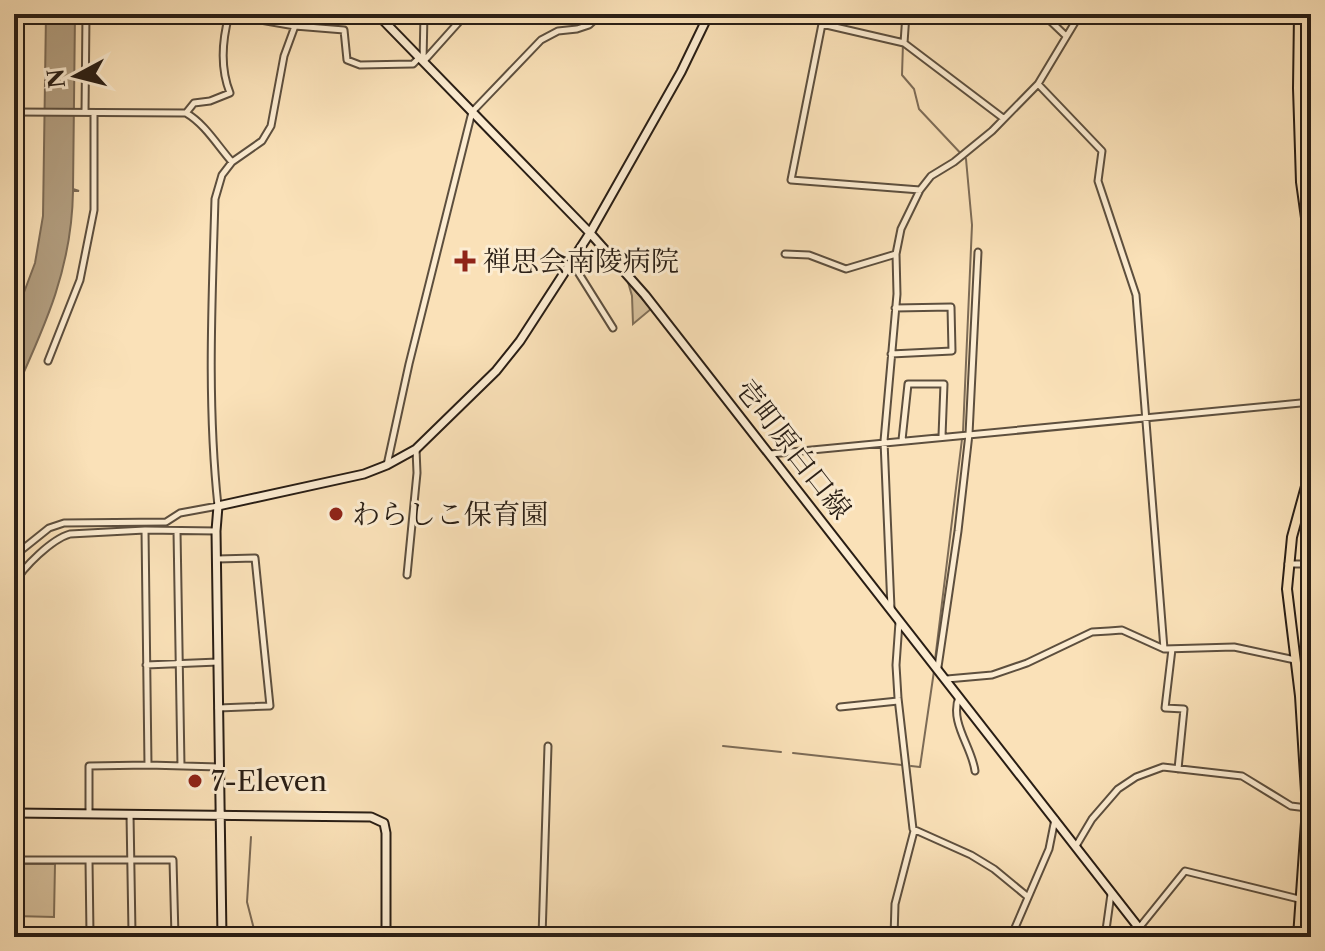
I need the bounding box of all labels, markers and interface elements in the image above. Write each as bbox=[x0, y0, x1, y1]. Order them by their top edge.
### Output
north arrow bbox=[36, 36, 116, 116]
text: N bbox=[42, 67, 71, 90]
place label: 禅思会南陵病院 bbox=[483, 244, 679, 278]
marker: 禅思会南陵病院 bbox=[454, 250, 476, 272]
street label: 壱町原白口線 bbox=[729, 372, 859, 526]
place label: わらしこ保育園 bbox=[352, 497, 548, 531]
marker: わらしこ保育園 bbox=[327, 505, 345, 523]
place label: 7-Eleven bbox=[211, 764, 327, 798]
marker: 7-Eleven bbox=[186, 772, 204, 790]

